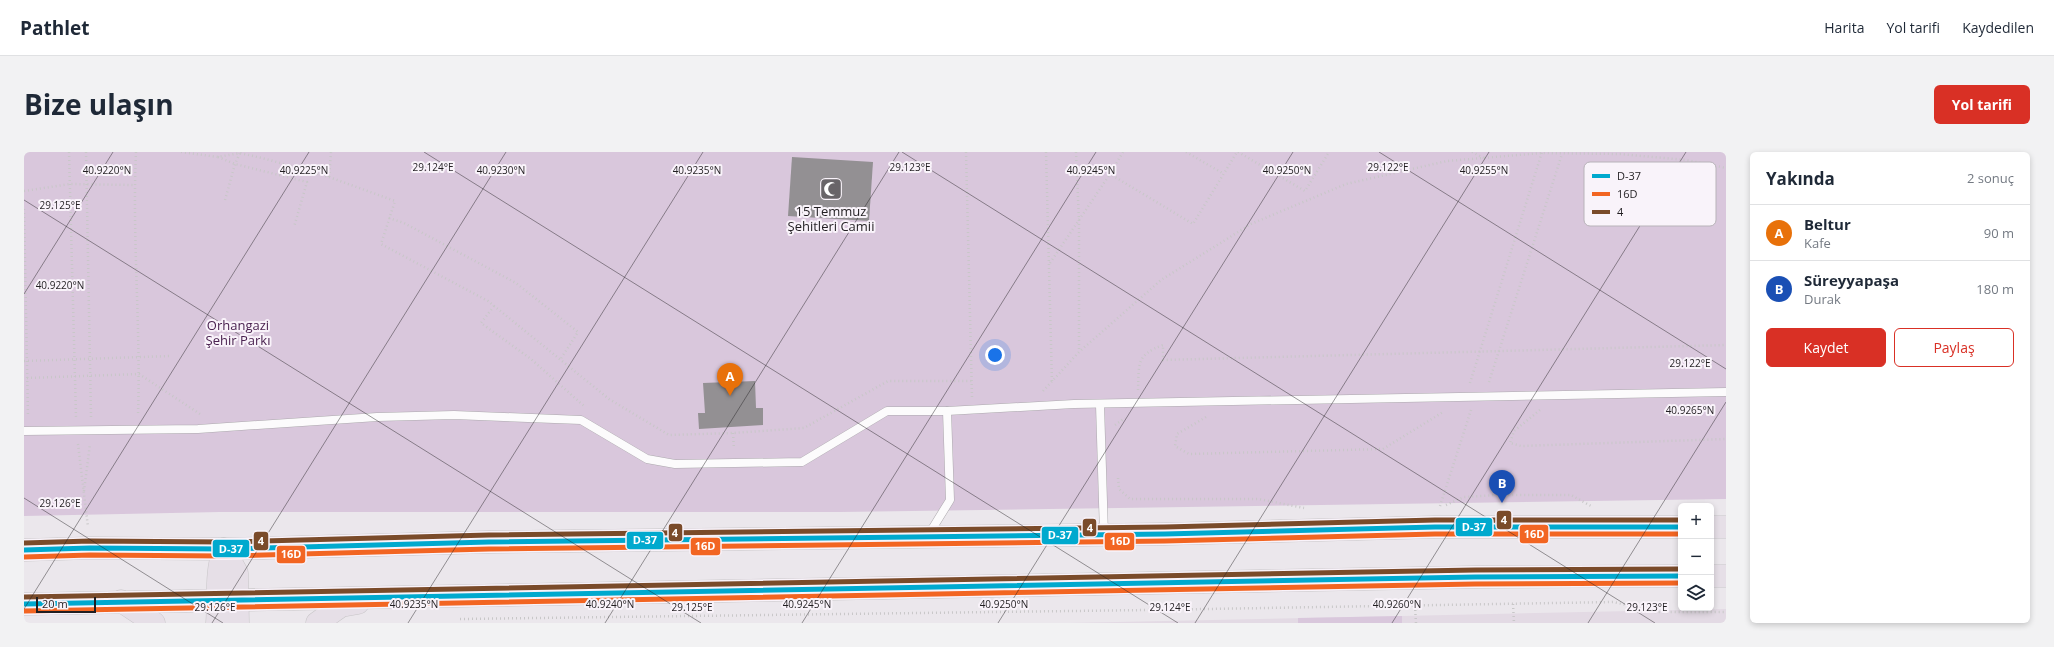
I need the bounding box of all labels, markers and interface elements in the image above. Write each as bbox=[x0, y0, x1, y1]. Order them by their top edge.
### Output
text: Pathlet bbox=[20, 15, 89, 41]
text: Harita bbox=[1824, 18, 1864, 37]
text: Yol tarifi bbox=[1886, 18, 1940, 37]
text: Kaydedilen bbox=[1962, 18, 2034, 37]
text: Bize ulaşın bbox=[24, 85, 174, 123]
button: Yol tarifi bbox=[1934, 85, 2030, 124]
text: 29.124°E bbox=[412, 160, 454, 174]
text: 29.123°E bbox=[889, 160, 931, 174]
text: 29.122°E bbox=[1367, 160, 1409, 174]
legend bbox=[1584, 162, 1716, 226]
text: 40.9220°N bbox=[83, 163, 131, 177]
text: 40.9225°N bbox=[280, 163, 328, 177]
text: 40.9230°N bbox=[477, 163, 525, 177]
text: 40.9235°N bbox=[673, 163, 721, 177]
text: 40.9245°N bbox=[1067, 163, 1115, 177]
text: 40.9250°N bbox=[1263, 163, 1311, 177]
text: 40.9255°N bbox=[1460, 163, 1508, 177]
text: Yakında bbox=[1766, 167, 1835, 190]
text: D-37 bbox=[1617, 168, 1641, 183]
text: 2 sonuç bbox=[1967, 169, 2014, 187]
mosque icon: 15 Temmuz Şehitleri Camii bbox=[818, 176, 844, 202]
text: 16D bbox=[1617, 186, 1638, 201]
text: 29.125°E bbox=[39, 198, 81, 212]
place label: 15 Temmuz Şehitleri Camii bbox=[788, 202, 874, 235]
text: 4 bbox=[1617, 204, 1624, 219]
text: Beltur bbox=[1804, 214, 1851, 234]
text: A bbox=[1775, 224, 1783, 242]
text: 90 m bbox=[1984, 224, 2014, 242]
text: Kafe bbox=[1804, 234, 1831, 252]
text: Süreyyapaşa bbox=[1804, 270, 1899, 290]
text: 40.9220°N bbox=[36, 278, 84, 292]
text: B bbox=[1775, 280, 1783, 298]
text: 180 m bbox=[1976, 280, 2014, 298]
text: Durak bbox=[1804, 290, 1841, 308]
park label: Orhangazi Şehir Parkı bbox=[206, 316, 270, 349]
button: Kaydet bbox=[1766, 328, 1886, 367]
button: Paylaş bbox=[1894, 328, 2014, 367]
your location bbox=[985, 345, 1005, 365]
text: 29.122°E bbox=[1669, 356, 1711, 370]
pin: A bbox=[717, 363, 743, 396]
text: 40.9265°N bbox=[1666, 403, 1714, 417]
pin: B bbox=[1489, 470, 1515, 503]
text: 29.126°E bbox=[39, 496, 81, 510]
map controls bbox=[1678, 503, 1714, 611]
button: + bbox=[1678, 503, 1714, 539]
line badge: 4 bbox=[1496, 510, 1512, 530]
text: 4 bbox=[1501, 512, 1508, 527]
line badge: D-37 bbox=[1455, 517, 1493, 537]
line badge: 4 bbox=[1082, 518, 1097, 537]
text: D-37 bbox=[1462, 519, 1486, 534]
text: 4 bbox=[1087, 520, 1094, 535]
line badge: 4 bbox=[668, 523, 683, 542]
line badge: 16D bbox=[1519, 524, 1549, 544]
text: 4 bbox=[672, 525, 679, 540]
line badge: D-37 bbox=[1041, 526, 1079, 545]
text: 16D bbox=[1524, 526, 1544, 541]
text: D-37 bbox=[1048, 527, 1072, 542]
line badge: 4 bbox=[253, 531, 269, 551]
line badge: D-37 bbox=[626, 531, 664, 550]
text: D-37 bbox=[633, 532, 657, 547]
line badge: 16D bbox=[1104, 532, 1135, 551]
text: 4 bbox=[258, 533, 265, 548]
text: 16D bbox=[1110, 533, 1130, 548]
line badge: 16D bbox=[690, 537, 721, 556]
text: 16D bbox=[695, 538, 715, 553]
line badge: D-37 bbox=[212, 539, 250, 558]
button: − bbox=[1678, 539, 1714, 575]
text: D-37 bbox=[219, 541, 243, 556]
line badge: 16D bbox=[276, 545, 306, 564]
text: 16D bbox=[281, 546, 301, 561]
button: layers bbox=[1678, 575, 1714, 611]
scale bar bbox=[36, 595, 96, 614]
text: 20 m bbox=[42, 596, 68, 611]
text: 40.9235°N bbox=[390, 597, 438, 611]
text: 40.9240°N bbox=[586, 597, 634, 611]
text: 40.9245°N bbox=[783, 597, 831, 611]
text: 40.9250°N bbox=[980, 597, 1028, 611]
text: 40.9260°N bbox=[1373, 597, 1421, 611]
text: 29.126°E bbox=[194, 600, 236, 614]
text: 29.125°E bbox=[671, 600, 713, 614]
text: 29.124°E bbox=[1149, 600, 1191, 614]
text: 29.123°E bbox=[1626, 600, 1668, 614]

